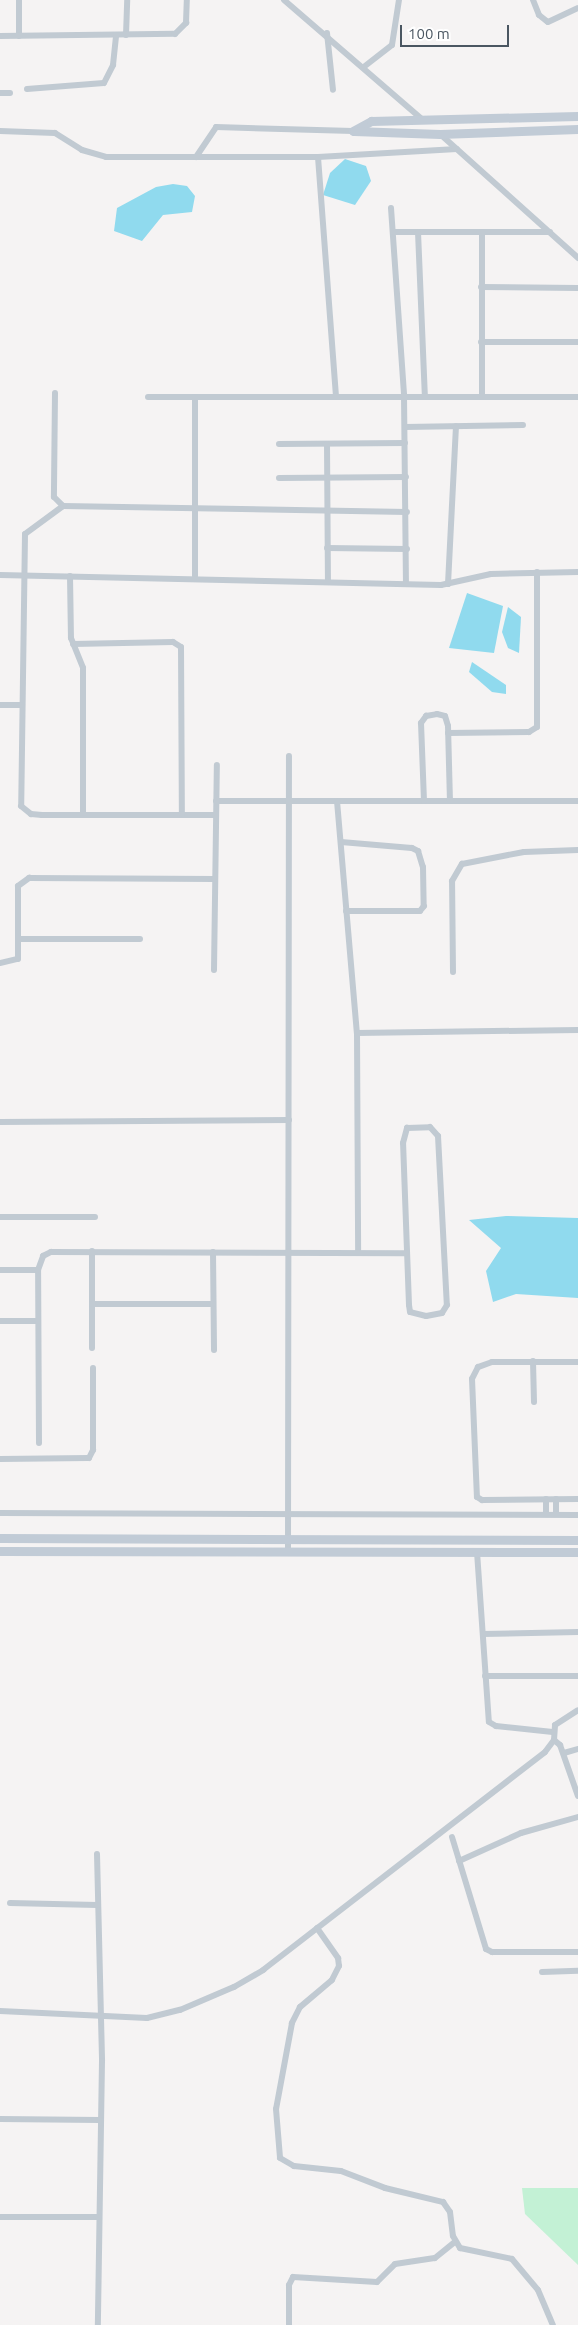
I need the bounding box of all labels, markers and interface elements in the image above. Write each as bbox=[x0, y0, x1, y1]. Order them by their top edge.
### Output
scale bar bbox=[403, 15, 512, 47]
text: 100 m bbox=[408, 25, 450, 42]

